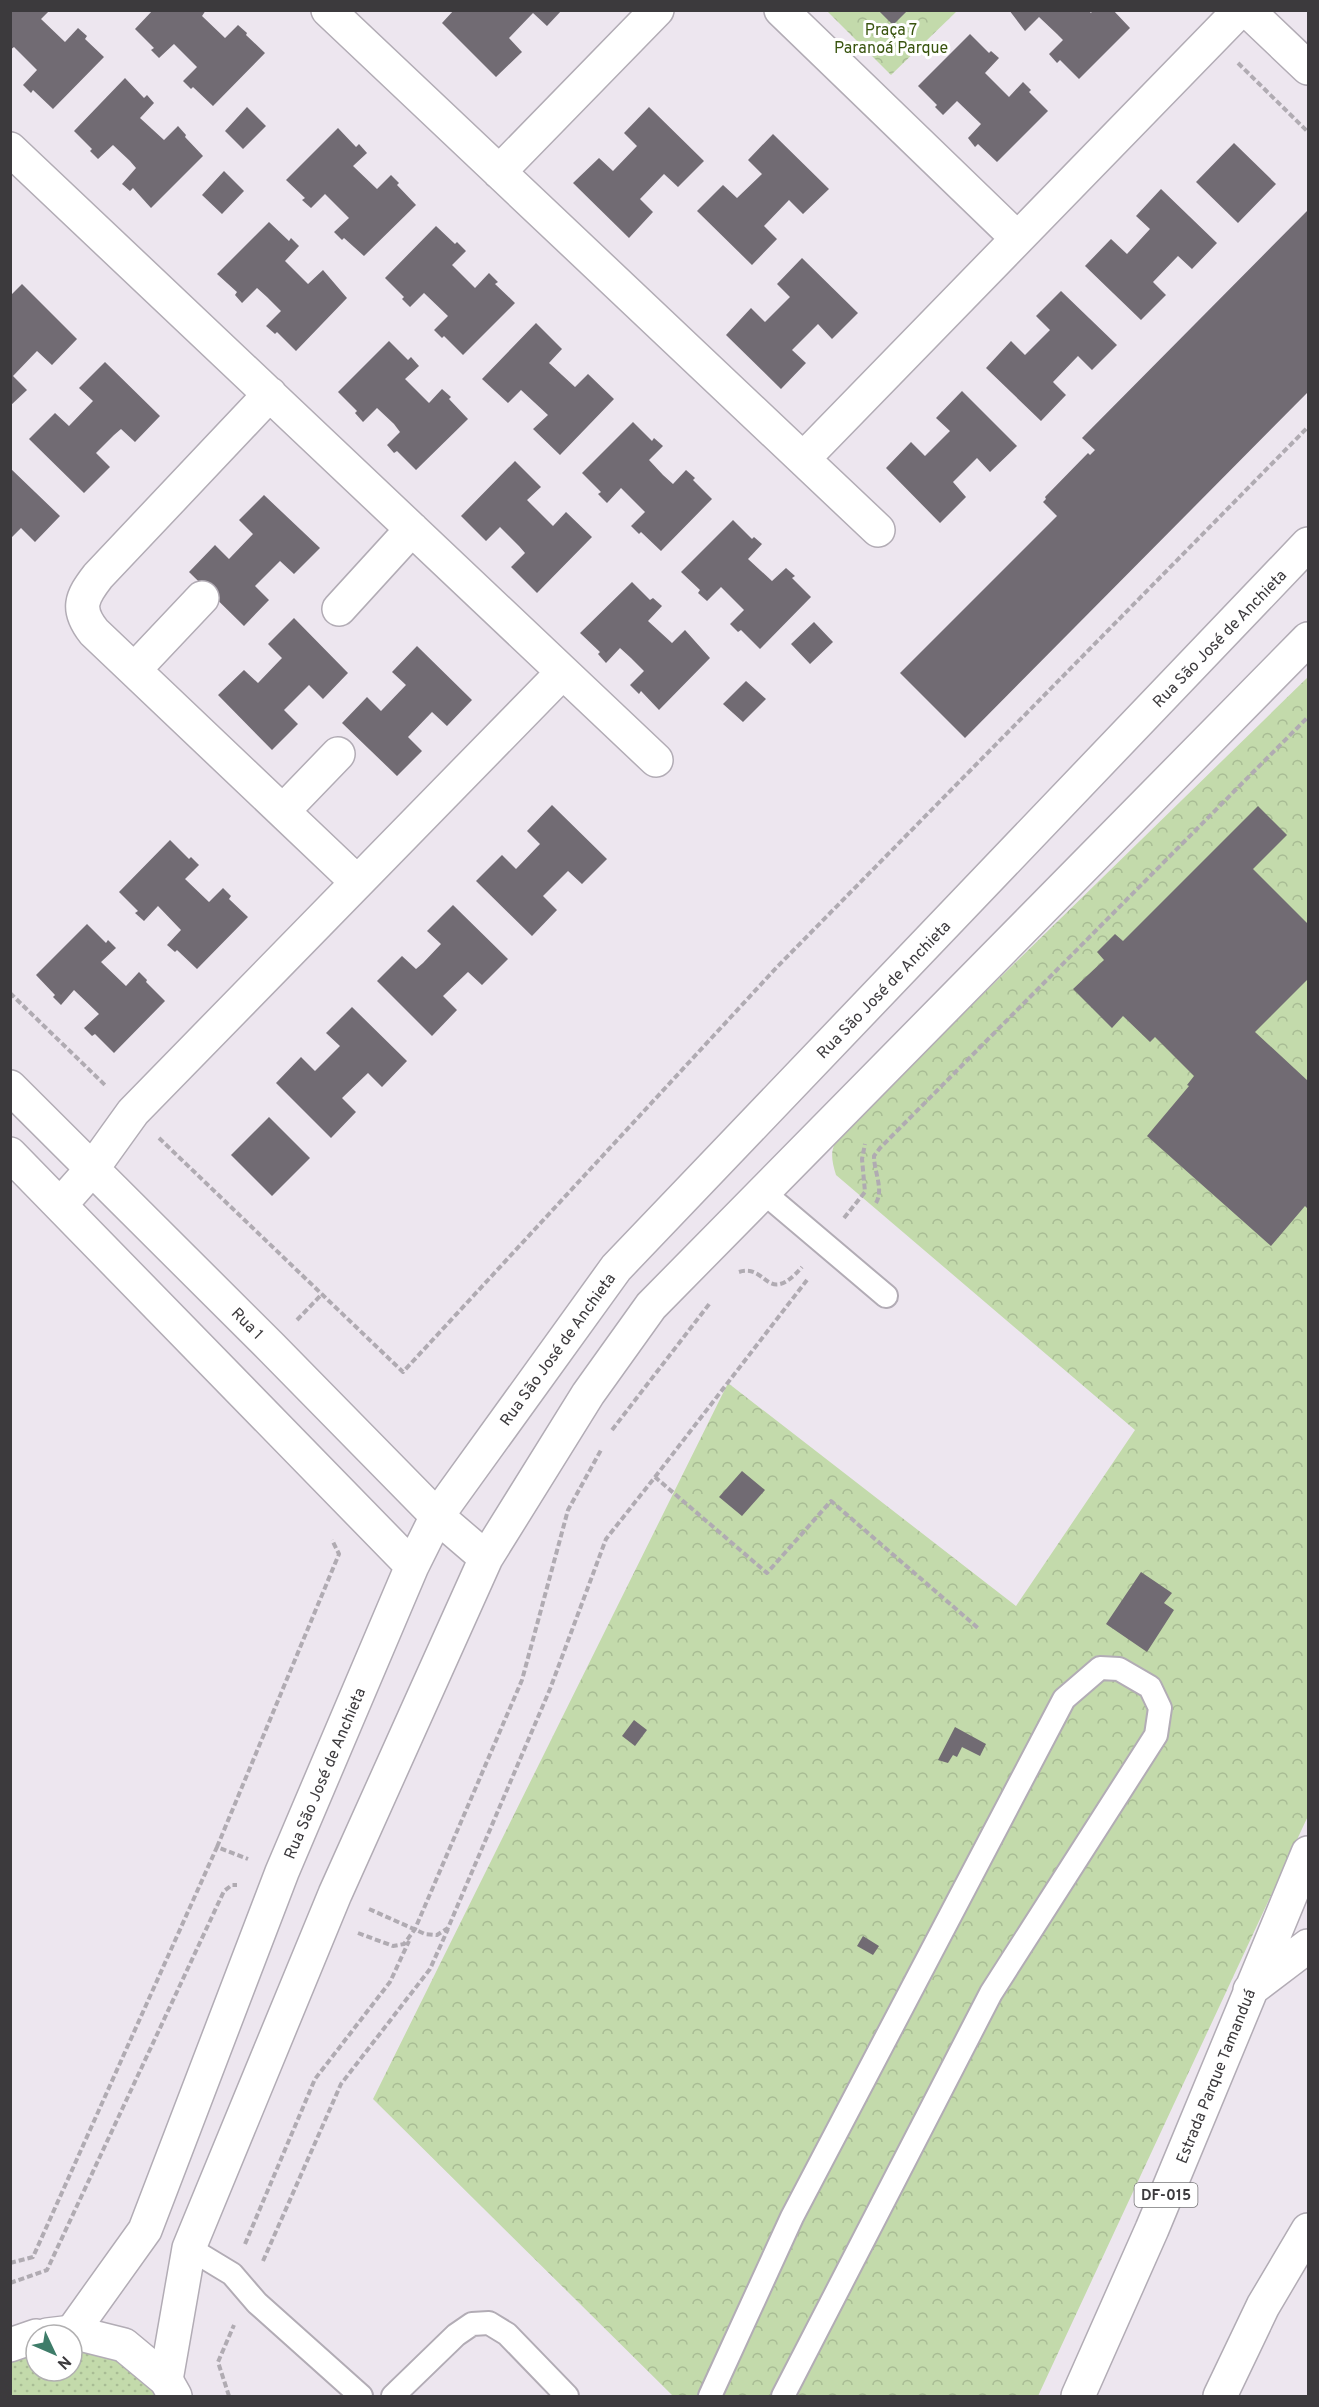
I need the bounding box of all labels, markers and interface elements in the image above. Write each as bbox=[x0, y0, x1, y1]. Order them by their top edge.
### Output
park label: Praça 7 Paranoá Parque bbox=[834, 21, 948, 59]
street label: Rua São José de Anchieta bbox=[1149, 566, 1292, 713]
street label: Rua São José de Anchieta bbox=[813, 917, 956, 1064]
street label: Rua São José de Anchieta bbox=[496, 1270, 621, 1431]
street label: Rua 1 bbox=[226, 1304, 267, 1345]
street label: Rua São José de Anchieta bbox=[281, 1685, 371, 1862]
street label: Estrada Parque Tamanduá bbox=[1173, 1987, 1261, 2167]
road number: DF-015 bbox=[1134, 2183, 1198, 2207]
north arrow bbox=[24, 2323, 84, 2383]
text: N bbox=[52, 2351, 75, 2373]

